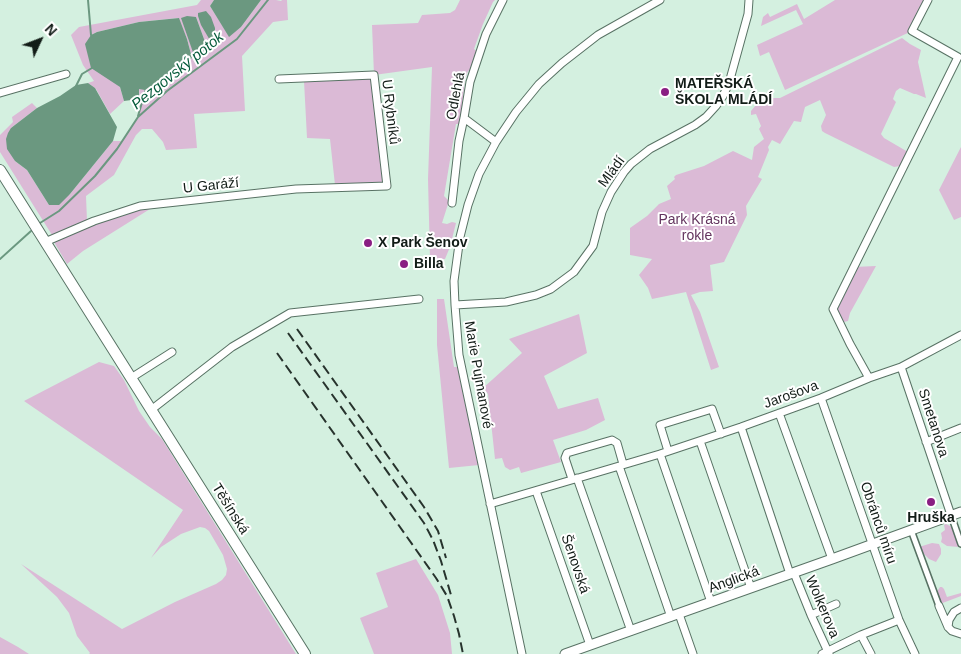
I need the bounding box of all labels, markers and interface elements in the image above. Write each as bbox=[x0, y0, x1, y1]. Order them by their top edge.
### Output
north arrow bbox=[15, 15, 65, 65]
text: N bbox=[42, 21, 60, 39]
water label: Pezgovský potok bbox=[128, 28, 228, 114]
street label: Odlehlá bbox=[443, 71, 469, 121]
place label: MATEŘSKÁ ŠKOLA MLÁDÍ bbox=[675, 76, 772, 108]
street label: U Rybníků bbox=[378, 79, 402, 145]
marker: MATEŘSKÁ ŠKOLA MLÁDÍ bbox=[659, 86, 671, 98]
street label: Mládí bbox=[595, 153, 629, 191]
street label: U Garáží bbox=[182, 175, 240, 197]
park label: Park Krásná rokle bbox=[658, 212, 736, 244]
place label: X Park Šenov bbox=[378, 235, 467, 251]
marker: X Park Šenov bbox=[362, 237, 374, 249]
place label: Billa bbox=[414, 256, 444, 272]
marker: Billa bbox=[398, 258, 410, 270]
street label: Marie Pujmanové bbox=[460, 320, 496, 430]
street label: Jarošova bbox=[761, 377, 821, 413]
street label: Smetanova bbox=[914, 387, 952, 459]
street label: Těšínská bbox=[208, 480, 252, 538]
street label: Obránců míru bbox=[856, 480, 900, 566]
marker: Hruška bbox=[925, 496, 937, 508]
place label: Hruška bbox=[907, 510, 955, 526]
street label: Šenovská bbox=[557, 532, 593, 596]
street label: Anglická bbox=[706, 563, 762, 597]
street label: Wolkerova bbox=[801, 573, 843, 641]

